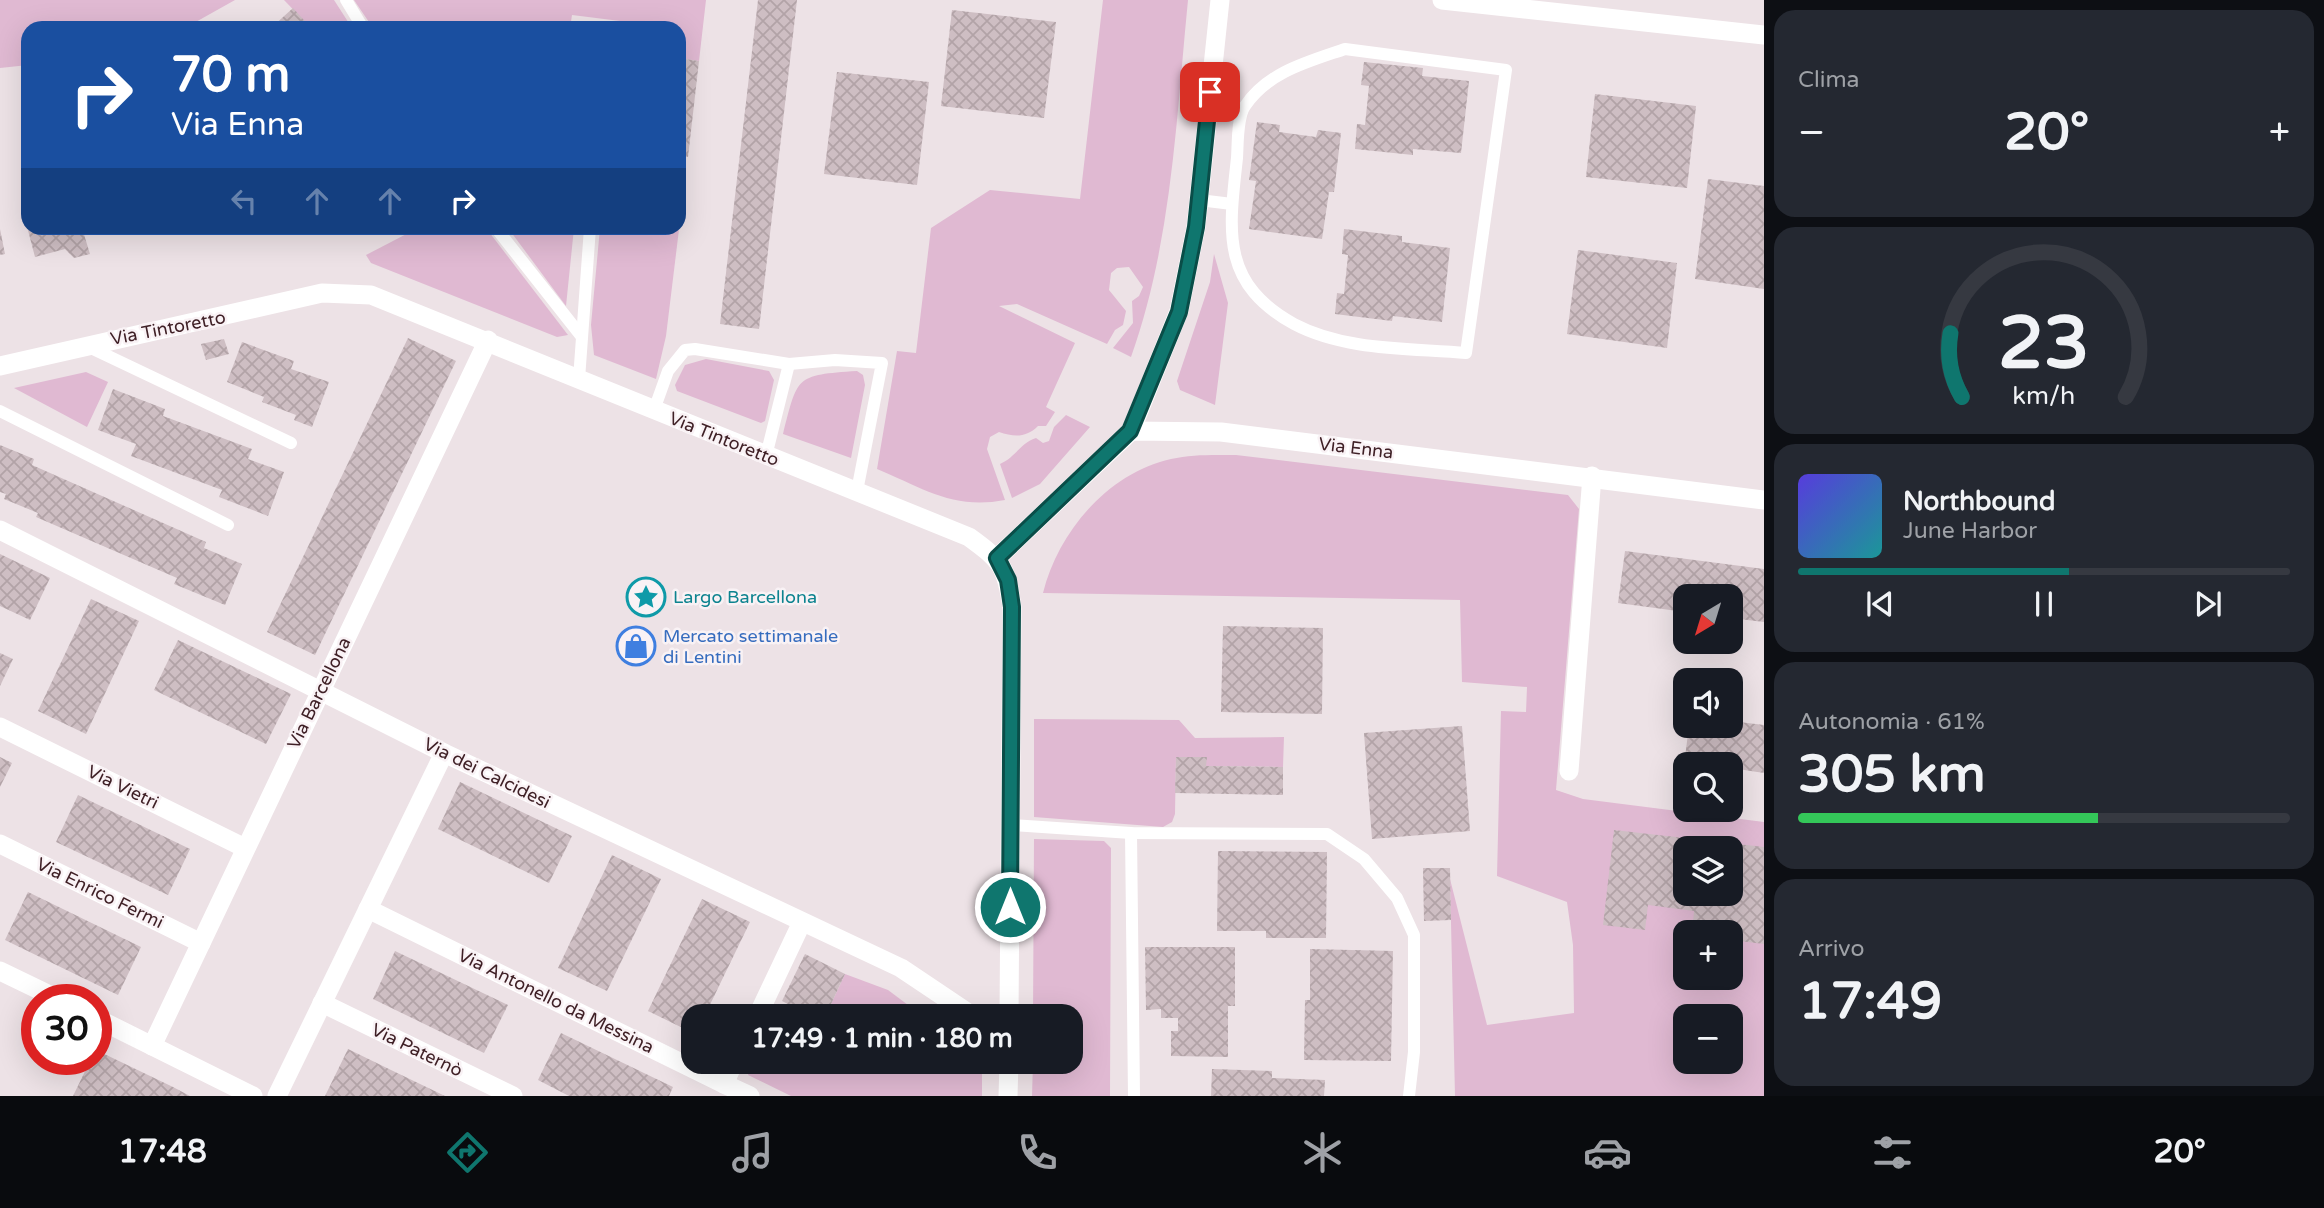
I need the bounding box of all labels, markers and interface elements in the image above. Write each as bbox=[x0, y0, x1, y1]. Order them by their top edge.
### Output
text: 70 m bbox=[171, 46, 290, 105]
icon: right bbox=[56, 49, 147, 140]
pin bbox=[1180, 62, 1240, 122]
text: Clima bbox=[1798, 66, 1859, 94]
icon: arrive bbox=[1191, 73, 1229, 111]
text: 20° bbox=[2004, 101, 2089, 164]
text: Via Enna bbox=[171, 106, 304, 144]
text: − bbox=[1798, 110, 1825, 156]
text: + bbox=[2269, 110, 2290, 156]
icon: left bbox=[225, 182, 263, 220]
icon: ahead bbox=[298, 182, 336, 220]
icon: ahead bbox=[371, 182, 409, 220]
icon: right bbox=[444, 182, 482, 220]
text: 23 bbox=[1998, 300, 2090, 388]
street label: Via Tintoretto bbox=[109, 306, 227, 350]
text: km/h bbox=[2013, 381, 2075, 411]
street label: Via Tintoretto bbox=[666, 407, 782, 471]
street label: Via Enna bbox=[1317, 433, 1395, 463]
text: Northbound bbox=[1903, 486, 2055, 517]
text: June Harbor bbox=[1903, 517, 2037, 545]
place icon: Largo Barcellona bbox=[625, 576, 667, 618]
north arrow bbox=[1673, 584, 1743, 654]
map controls bbox=[1673, 584, 1743, 1074]
icon: previous bbox=[1861, 585, 1899, 623]
icon: pause bbox=[2025, 585, 2063, 623]
icon: next bbox=[2189, 585, 2227, 623]
place label: Largo Barcellona bbox=[673, 586, 817, 608]
shop icon: Mercato settimanale di Lentini bbox=[615, 625, 657, 667]
place label: Mercato settimanale di Lentini bbox=[663, 625, 838, 668]
street label: Via Barcellona bbox=[282, 634, 356, 752]
button: sound bbox=[1673, 668, 1743, 738]
text: Autonomia · 61% bbox=[1798, 708, 1985, 736]
street label: Via dei Calcidesi bbox=[420, 733, 554, 813]
text: 305 km bbox=[1798, 743, 1986, 806]
button: search bbox=[1673, 752, 1743, 822]
street label: Via Vietri bbox=[84, 760, 162, 814]
button: layers bbox=[1673, 836, 1743, 906]
street label: Via Enrico Fermi bbox=[33, 853, 167, 933]
position arrow bbox=[973, 870, 1047, 944]
button: + bbox=[1673, 920, 1743, 990]
text: Arrivo bbox=[1798, 935, 1864, 963]
street label: Via Antonello da Messina bbox=[454, 944, 658, 1058]
text: 17:49 bbox=[1798, 970, 1942, 1033]
speed limit sign: 30 bbox=[21, 984, 112, 1075]
button: − bbox=[1673, 1004, 1743, 1074]
street label: Via Paternò bbox=[368, 1018, 466, 1082]
text: 17:49 · 1 min · 180 m bbox=[751, 1023, 1013, 1054]
icon: directions bbox=[443, 1128, 492, 1177]
icon: music bbox=[728, 1128, 777, 1177]
icon: phone bbox=[1013, 1128, 1062, 1177]
icon: climate bbox=[1298, 1128, 1347, 1177]
icon: car bbox=[1583, 1128, 1632, 1177]
icon: filters bbox=[1868, 1128, 1917, 1177]
text: 17:48 bbox=[118, 1133, 207, 1171]
text: 20° bbox=[2154, 1133, 2206, 1171]

